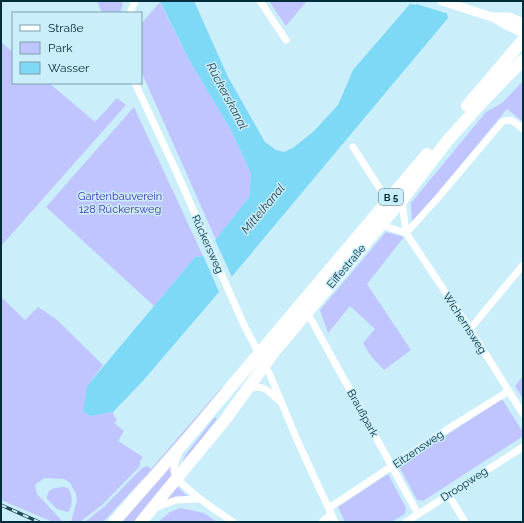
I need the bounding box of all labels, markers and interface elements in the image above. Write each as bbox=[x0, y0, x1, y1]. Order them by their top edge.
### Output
legend bbox=[12, 12, 142, 84]
text: Straße bbox=[48, 21, 84, 35]
text: Park bbox=[48, 41, 73, 55]
water label: Rückerskanal bbox=[204, 60, 250, 132]
text: Wasser bbox=[48, 61, 90, 75]
water label: Mittelkanal bbox=[238, 181, 288, 237]
road number: B 5 bbox=[379, 189, 403, 205]
park label: Gartenbauverein 128 Rückersweg bbox=[78, 190, 162, 216]
street label: Rückersweg bbox=[189, 213, 226, 276]
street label: Eiffestraße bbox=[324, 241, 369, 291]
street label: Wichernsweg bbox=[440, 290, 489, 356]
street label: Braußpark bbox=[344, 387, 381, 439]
street label: Eitzensweg bbox=[391, 428, 446, 471]
street label: Droopweg bbox=[438, 464, 490, 504]

